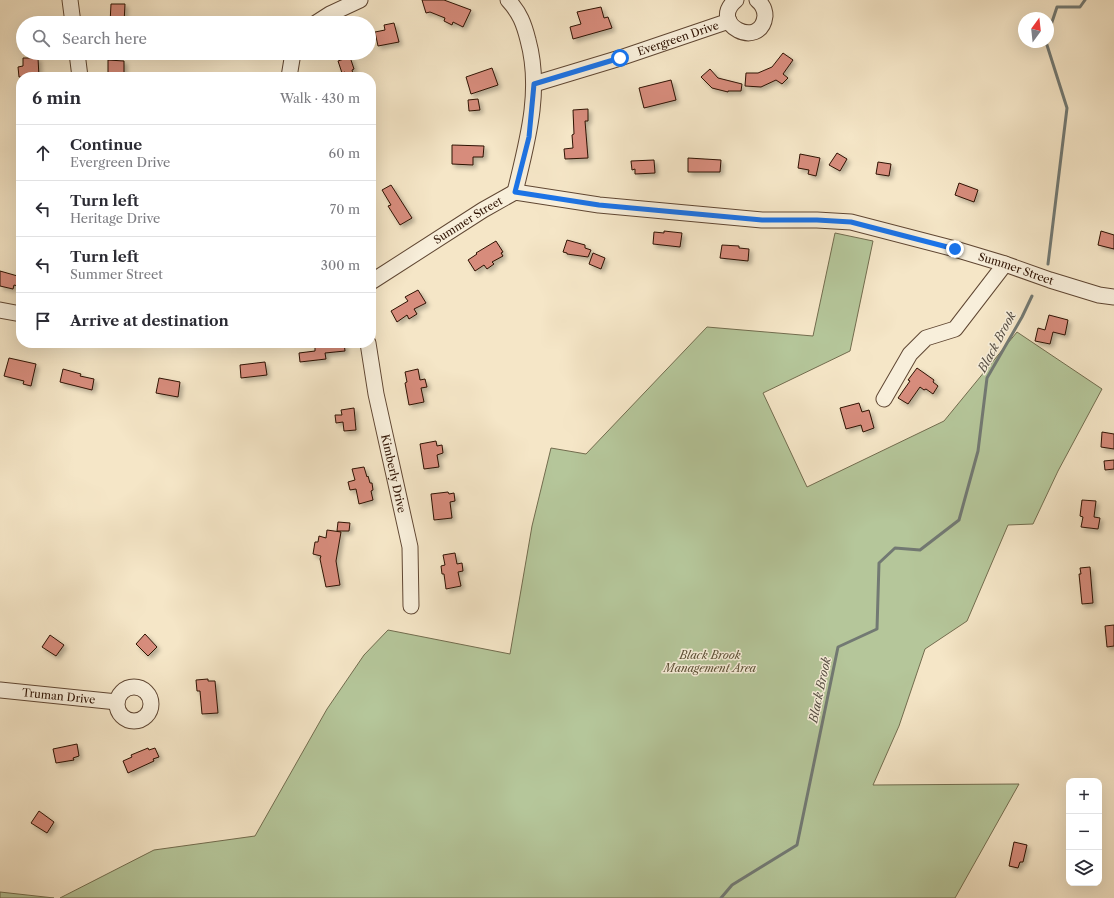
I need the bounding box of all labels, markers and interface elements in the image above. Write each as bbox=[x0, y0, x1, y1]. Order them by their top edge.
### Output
north arrow bbox=[1018, 12, 1054, 48]
search box bbox=[16, 16, 376, 60]
street label: Evergreen Drive bbox=[635, 18, 720, 59]
icon: search bbox=[30, 27, 52, 49]
text: Search here bbox=[62, 29, 147, 48]
route start bbox=[611, 49, 629, 67]
text: 6 min bbox=[32, 88, 81, 108]
text: Walk · 430 m bbox=[280, 90, 360, 106]
text: Continue bbox=[70, 135, 142, 154]
icon: ahead bbox=[32, 142, 54, 164]
text: 60 m bbox=[329, 145, 360, 161]
text: Evergreen Drive bbox=[70, 154, 170, 170]
text: Turn left bbox=[70, 191, 139, 210]
street label: Summer Street bbox=[431, 193, 505, 247]
icon: left bbox=[32, 198, 54, 220]
text: 70 m bbox=[330, 201, 360, 217]
text: Heritage Drive bbox=[70, 210, 160, 226]
route end bbox=[946, 240, 964, 258]
text: Turn left bbox=[70, 247, 139, 266]
street label: Summer Street bbox=[977, 249, 1055, 288]
icon: left bbox=[32, 254, 54, 276]
text: 300 m bbox=[321, 257, 360, 273]
text: Summer Street bbox=[70, 266, 163, 282]
water label: Black Brook bbox=[974, 308, 1019, 376]
icon: arrive bbox=[32, 310, 54, 332]
text: Arrive at destination bbox=[70, 311, 229, 330]
street label: Kimberly Drive bbox=[378, 433, 409, 514]
park label: Black Brook Management Area bbox=[662, 648, 757, 675]
water label: Black Brook bbox=[805, 655, 834, 725]
street label: Truman Drive bbox=[21, 685, 96, 707]
map controls bbox=[1066, 778, 1102, 886]
button: + bbox=[1066, 778, 1102, 814]
button: − bbox=[1066, 814, 1102, 850]
button: layers bbox=[1066, 850, 1102, 886]

